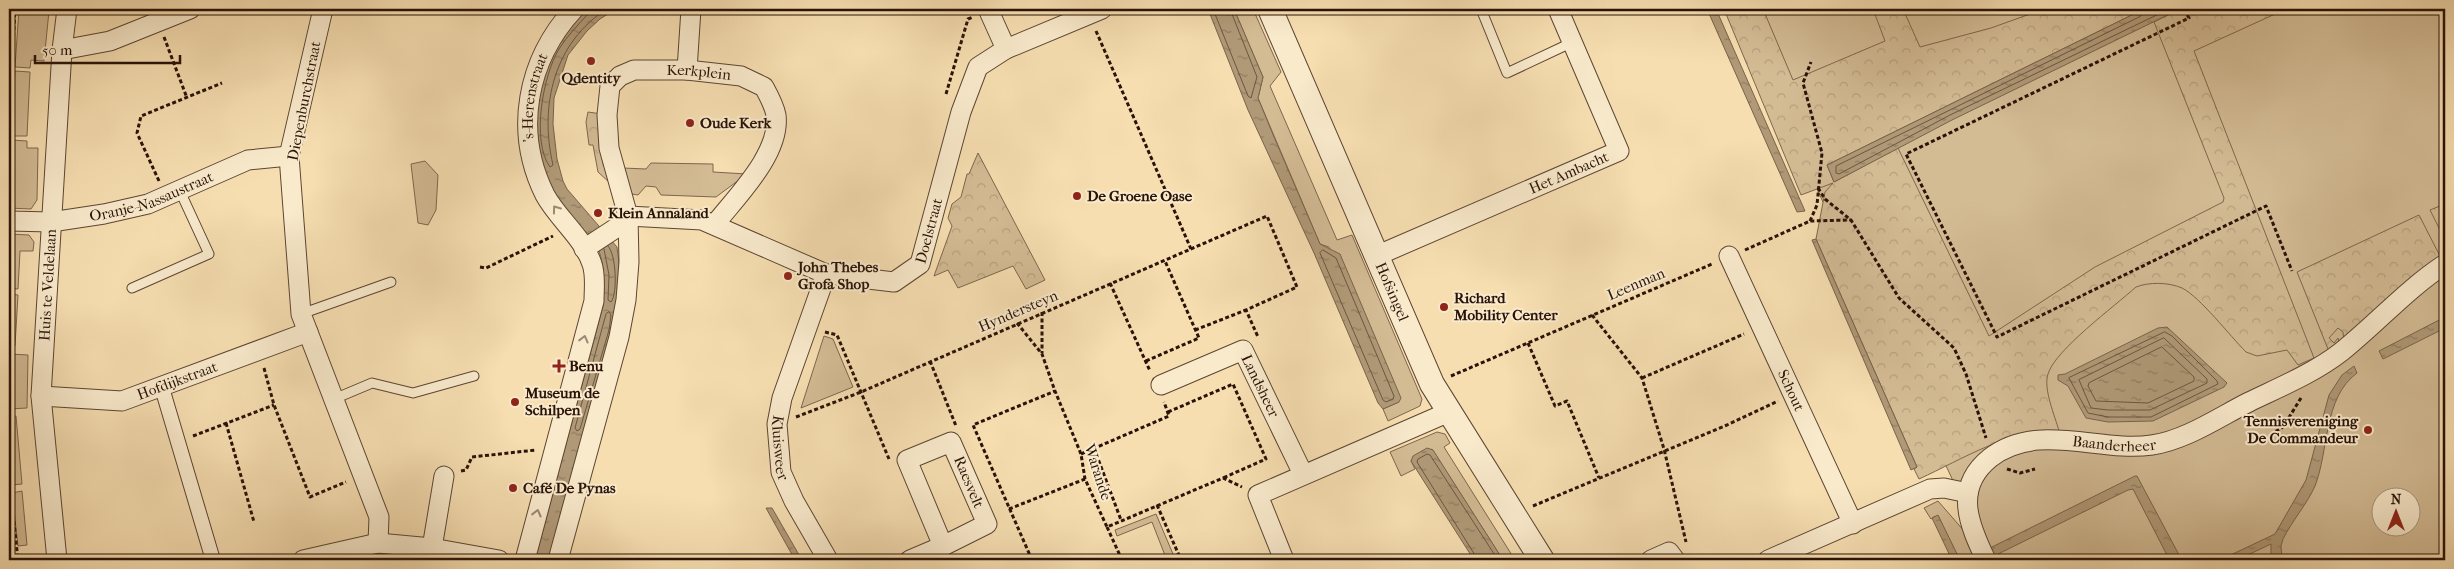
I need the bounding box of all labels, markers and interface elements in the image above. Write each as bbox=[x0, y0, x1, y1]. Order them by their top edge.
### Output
scale bar bbox=[35, 32, 180, 64]
street label: Diepenburchstraat bbox=[284, 39, 325, 162]
text: 50 m bbox=[42, 41, 73, 59]
street label: 's-Herenstraat bbox=[519, 50, 552, 143]
marker: Qdentity bbox=[585, 55, 597, 67]
street label: Kerkplein bbox=[666, 61, 732, 84]
place label: Qdentity bbox=[562, 69, 621, 87]
place label: Oude Kerk bbox=[700, 114, 772, 132]
marker: Oude Kerk bbox=[684, 117, 696, 129]
street label: Het Ambacht bbox=[1526, 147, 1612, 198]
street label: Oranje-Nassaustraat bbox=[88, 167, 217, 225]
place label: De Groene Oase bbox=[1087, 187, 1193, 205]
marker: De Groene Oase bbox=[1071, 190, 1083, 202]
street label: Doelstraat bbox=[912, 196, 947, 266]
place label: Klein Annaland bbox=[608, 204, 710, 222]
one-way arrow bbox=[553, 205, 562, 215]
marker: Klein Annaland bbox=[592, 207, 604, 219]
street label: Huis te Veldelaan bbox=[35, 228, 60, 341]
place label: John Thebes Grofa Shop bbox=[796, 258, 879, 293]
street label: Hofsingel bbox=[1372, 260, 1413, 324]
street label: Leenman bbox=[1605, 264, 1668, 304]
marker: John Thebes Grofa Shop bbox=[782, 270, 794, 282]
street label: Hyndersteyn bbox=[975, 286, 1061, 336]
place label: Richard Mobility Center bbox=[1453, 289, 1558, 324]
marker: Richard Mobility Center bbox=[1438, 301, 1450, 313]
one-way arrow bbox=[578, 335, 589, 344]
street label: Landsheer bbox=[1237, 351, 1284, 421]
street label: Hofdijkstraat bbox=[134, 357, 220, 404]
place label: Benu bbox=[569, 357, 604, 375]
marker: Benu bbox=[553, 360, 565, 372]
street label: Schout bbox=[1774, 367, 1809, 415]
place label: Museum de Schilpen bbox=[524, 384, 600, 419]
marker: Museum de Schilpen bbox=[509, 396, 521, 408]
place label: Tennisvereniging De Commandeur bbox=[2243, 412, 2359, 447]
street label: Kluisweer bbox=[768, 414, 793, 484]
marker: Tennisvereniging De Commandeur bbox=[2362, 424, 2374, 436]
street label: Baanderheer bbox=[2072, 432, 2158, 455]
street label: Warande bbox=[1080, 441, 1116, 503]
street label: Raesvelt bbox=[950, 453, 988, 511]
place label: Café De Pynas bbox=[523, 479, 616, 497]
marker: Café De Pynas bbox=[507, 482, 519, 494]
north arrow bbox=[2372, 486, 2422, 536]
text: N bbox=[2391, 491, 2402, 508]
one-way arrow bbox=[531, 509, 542, 517]

